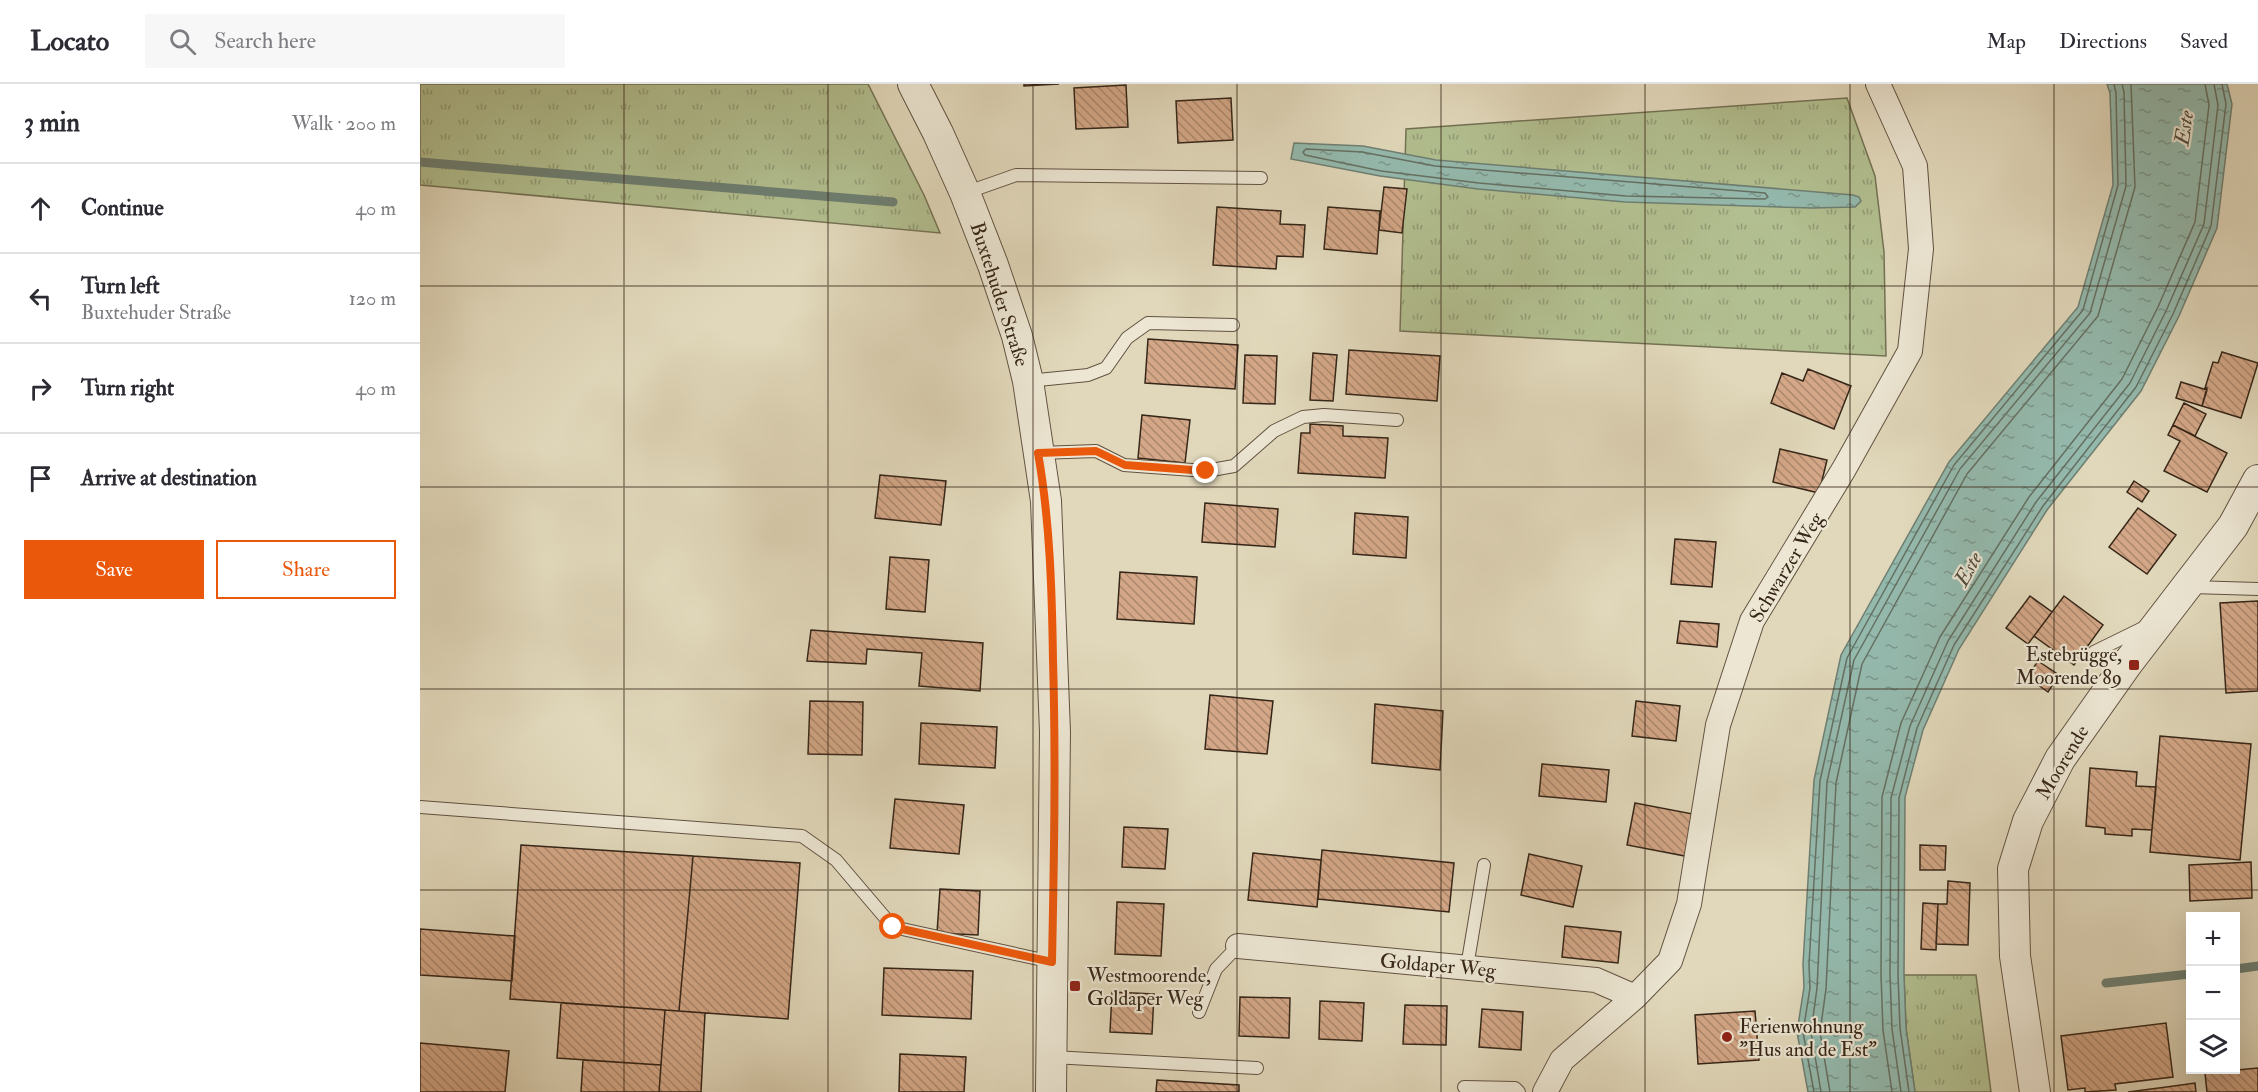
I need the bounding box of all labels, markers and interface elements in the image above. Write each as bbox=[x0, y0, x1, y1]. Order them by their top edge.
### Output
search box bbox=[145, 14, 565, 68]
text: Locato bbox=[30, 24, 109, 59]
icon: search bbox=[166, 25, 199, 58]
text: Search here bbox=[214, 27, 316, 55]
text: Map bbox=[1986, 28, 2026, 55]
text: Directions bbox=[2059, 28, 2147, 55]
text: Saved bbox=[2180, 28, 2228, 55]
text: 3 min bbox=[24, 107, 80, 139]
water label: Este bbox=[2168, 108, 2201, 149]
text: Walk · 200 m bbox=[292, 111, 396, 136]
icon: ahead bbox=[24, 192, 57, 225]
text: Continue bbox=[81, 194, 164, 222]
text: 40 m bbox=[355, 196, 396, 221]
street label: Buxtehuder Straße bbox=[964, 219, 1035, 369]
text: Turn left bbox=[81, 272, 160, 300]
icon: left bbox=[24, 282, 57, 315]
text: 120 m bbox=[349, 286, 396, 311]
text: Buxtehuder Straße bbox=[81, 300, 231, 325]
icon: right bbox=[24, 372, 57, 405]
text: Turn right bbox=[81, 374, 174, 402]
text: 40 m bbox=[355, 376, 396, 401]
route end bbox=[1192, 457, 1218, 483]
icon: arrive bbox=[24, 462, 57, 495]
text: Arrive at destination bbox=[81, 464, 257, 492]
street label: Schwarzer Weg bbox=[1744, 507, 1830, 627]
button: Save bbox=[24, 540, 204, 599]
button: Share bbox=[216, 540, 396, 599]
water label: Este bbox=[1947, 547, 1989, 593]
place label: Estebrügge, Moorende 89 bbox=[2016, 642, 2122, 690]
marker: Estebrügge, Moorende 89 bbox=[2127, 658, 2141, 672]
street label: Moorende bbox=[2030, 720, 2094, 804]
map controls bbox=[2186, 912, 2240, 1074]
button: + bbox=[2186, 912, 2240, 966]
route start bbox=[879, 913, 905, 939]
street label: Goldaper Weg bbox=[1379, 948, 1498, 984]
place label: Westmoorende, Goldaper Weg bbox=[1086, 963, 1211, 1012]
button: − bbox=[2186, 966, 2240, 1020]
marker: Westmoorende, Goldaper Weg bbox=[1068, 979, 1082, 993]
place label: Ferienwohnung "Hus and de Est" bbox=[1739, 1014, 1877, 1062]
button: layers bbox=[2186, 1020, 2240, 1074]
marker: Ferienwohnung "Hus and de Est" bbox=[1720, 1030, 1734, 1044]

